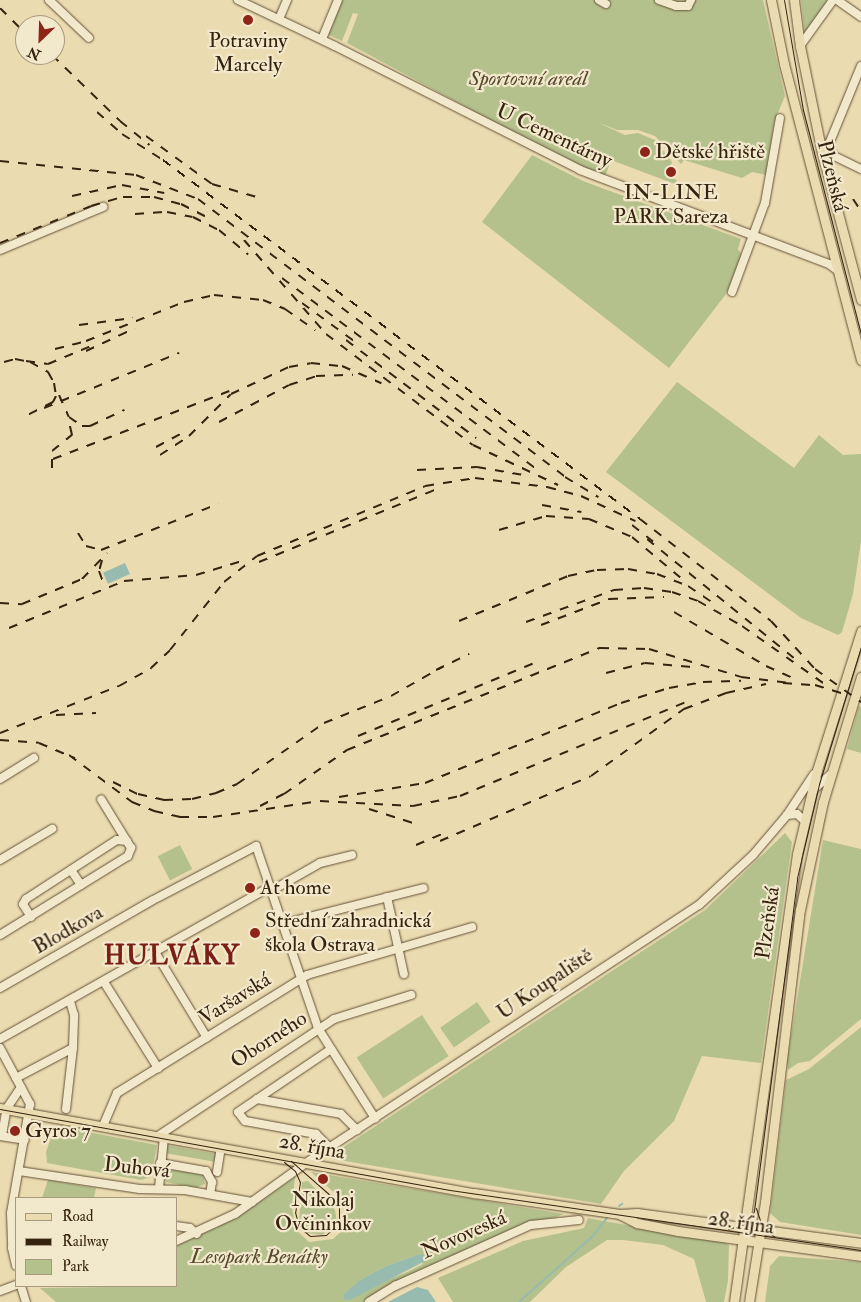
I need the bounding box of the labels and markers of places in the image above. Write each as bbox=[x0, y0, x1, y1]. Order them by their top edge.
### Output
marker: Potraviny Marcely bbox=[242, 14, 254, 26]
place label: Potraviny Marcely bbox=[208, 28, 288, 78]
place label: Dětské hřiště bbox=[655, 139, 765, 165]
marker: Dětské hřiště bbox=[639, 146, 651, 158]
marker: IN-LINE PARK Sareza bbox=[665, 166, 677, 178]
place label: IN-LINE PARK Sareza bbox=[614, 180, 728, 230]
place label: At home bbox=[260, 875, 331, 901]
marker: At home bbox=[244, 882, 256, 894]
place label: Střední zahradnická škola Ostrava bbox=[265, 908, 431, 958]
marker: Střední zahradnická škola Ostrava bbox=[249, 927, 261, 939]
place label: Gyros 7 bbox=[25, 1118, 91, 1144]
marker: Gyros 7 bbox=[9, 1125, 21, 1137]
marker: Nikolaj Ovčininkov bbox=[317, 1173, 329, 1185]
place label: Nikolaj Ovčininkov bbox=[275, 1187, 371, 1237]

